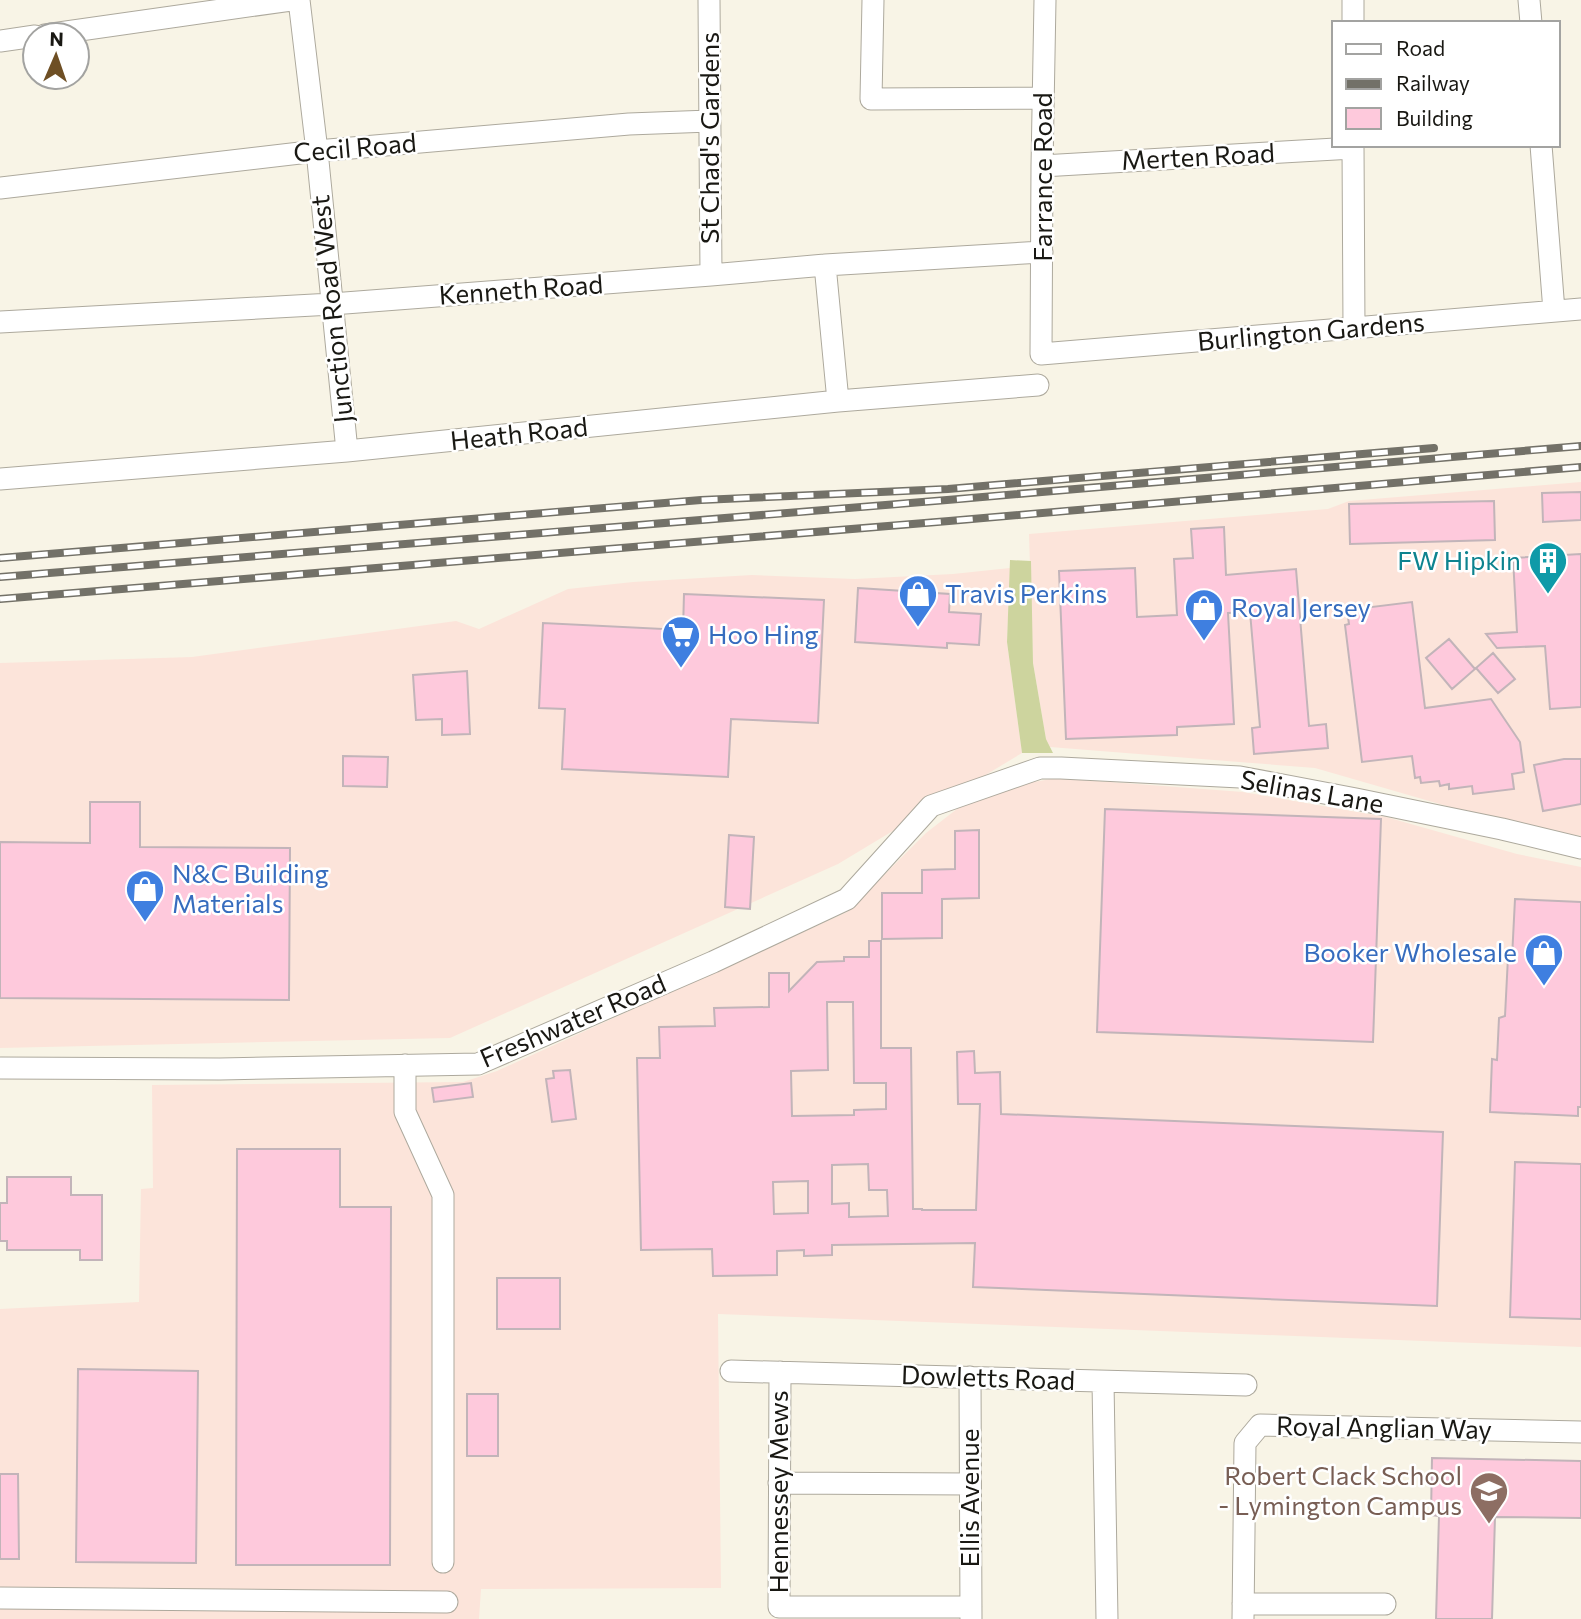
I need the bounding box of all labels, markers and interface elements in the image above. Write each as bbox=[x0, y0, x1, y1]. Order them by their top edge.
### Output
north arrow bbox=[21, 21, 91, 91]
legend bbox=[1332, 21, 1560, 147]
text: N bbox=[49, 27, 64, 50]
street label: St Chad's Gardens bbox=[693, 32, 724, 244]
text: Road bbox=[1396, 35, 1445, 60]
text: Railway bbox=[1396, 70, 1470, 95]
street label: Farrance Road bbox=[1026, 92, 1057, 262]
text: Building bbox=[1396, 105, 1473, 130]
street label: Cecil Road bbox=[292, 126, 418, 167]
street label: Merten Road bbox=[1120, 136, 1275, 175]
street label: Junction Road West bbox=[303, 194, 358, 425]
street label: Kenneth Road bbox=[438, 267, 604, 310]
street label: Burlington Gardens bbox=[1196, 305, 1426, 356]
street label: Heath Road bbox=[449, 410, 589, 455]
building icon: FW Hipkin bbox=[1527, 540, 1569, 595]
place label: FW Hipkin bbox=[1397, 544, 1521, 575]
shop icon: Travis Perkins bbox=[897, 573, 939, 628]
place label: Travis Perkins bbox=[945, 577, 1107, 608]
shop icon: Royal Jersey bbox=[1183, 587, 1225, 642]
place label: Royal Jersey bbox=[1231, 591, 1371, 622]
supermarket icon: Hoo Hing bbox=[660, 614, 702, 669]
place label: Hoo Hing bbox=[708, 618, 819, 649]
street label: Selinas Lane bbox=[1238, 763, 1386, 818]
place label: N&C Building Materials bbox=[172, 857, 329, 918]
shop icon: N&C Building Materials bbox=[124, 868, 166, 923]
shop icon: Booker Wholesale bbox=[1523, 932, 1565, 987]
place label: Booker Wholesale bbox=[1304, 936, 1517, 967]
street label: Freshwater Road bbox=[475, 966, 670, 1073]
street label: Dowletts Road bbox=[901, 1358, 1076, 1395]
street label: Hennessey Mews bbox=[762, 1391, 793, 1593]
street label: Royal Anglian Way bbox=[1276, 1409, 1492, 1444]
street label: Ellis Avenue bbox=[953, 1429, 984, 1567]
place label: Robert Clack School - Lymington Campus bbox=[1218, 1459, 1462, 1520]
school or university icon: Robert Clack School - Lymington Campus bbox=[1468, 1470, 1510, 1525]

